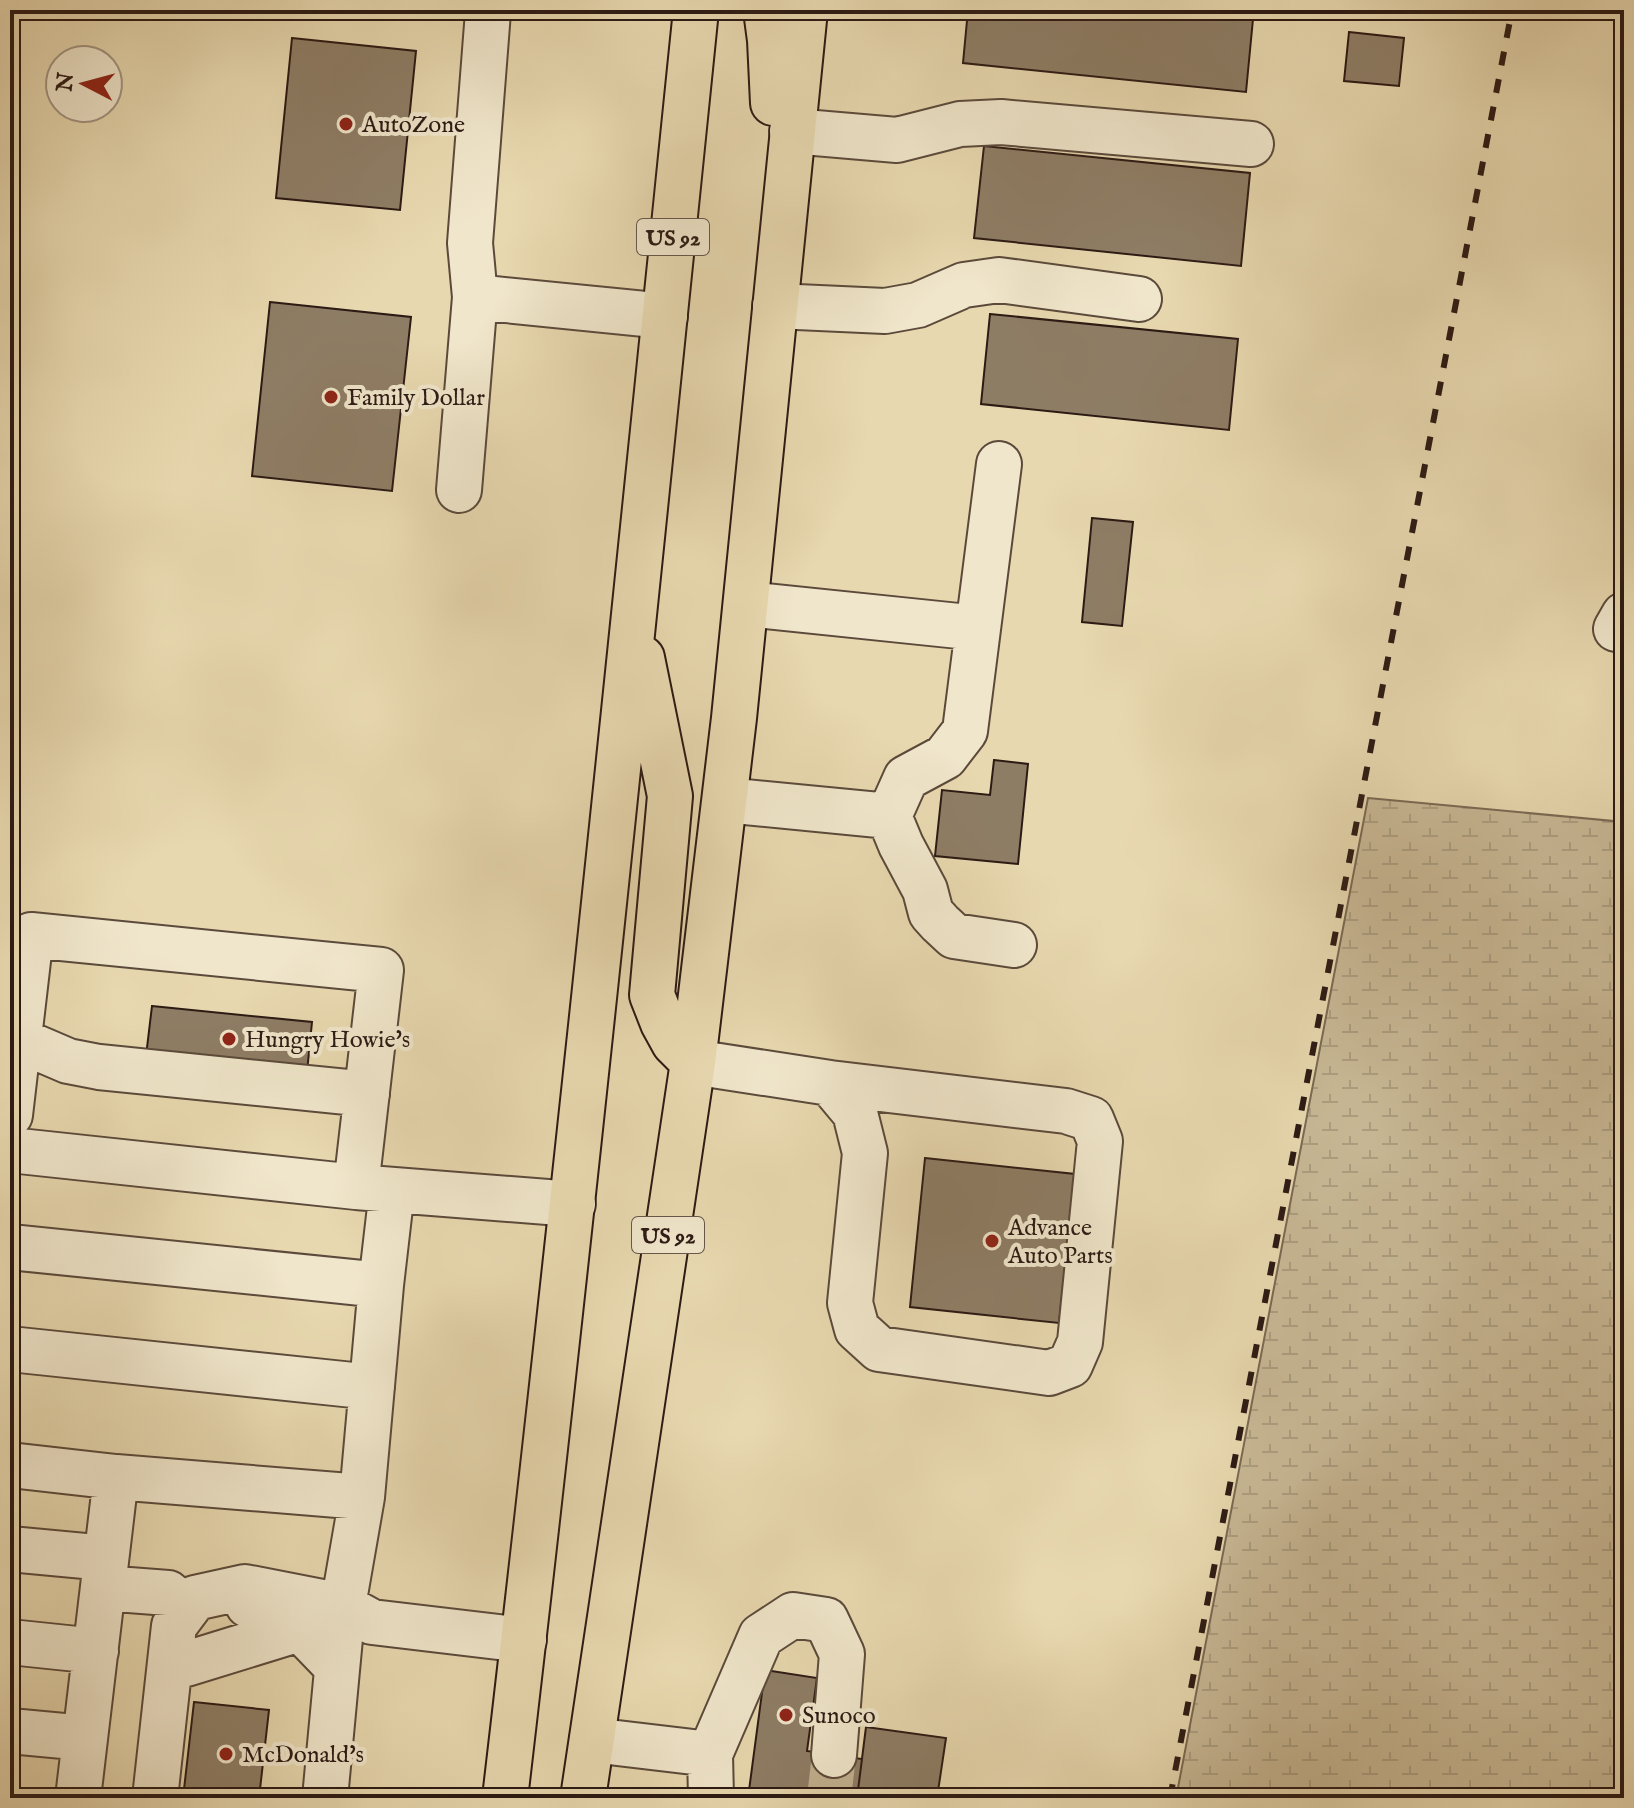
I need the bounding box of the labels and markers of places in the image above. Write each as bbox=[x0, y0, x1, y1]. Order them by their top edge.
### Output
place label: AutoZone bbox=[361, 110, 465, 141]
marker: AutoZone bbox=[337, 115, 355, 133]
place label: Family Dollar bbox=[347, 383, 485, 414]
marker: Family Dollar bbox=[322, 388, 340, 406]
place label: Hungry Howie's bbox=[245, 1025, 410, 1056]
marker: Hungry Howie's bbox=[220, 1030, 238, 1048]
place label: Advance Auto Parts bbox=[1007, 1213, 1113, 1272]
marker: Advance Auto Parts bbox=[983, 1232, 1001, 1250]
place label: Sunoco bbox=[802, 1701, 876, 1732]
marker: Sunoco bbox=[777, 1706, 795, 1724]
place label: McDonald's bbox=[242, 1740, 364, 1771]
marker: McDonald's bbox=[217, 1745, 235, 1763]

